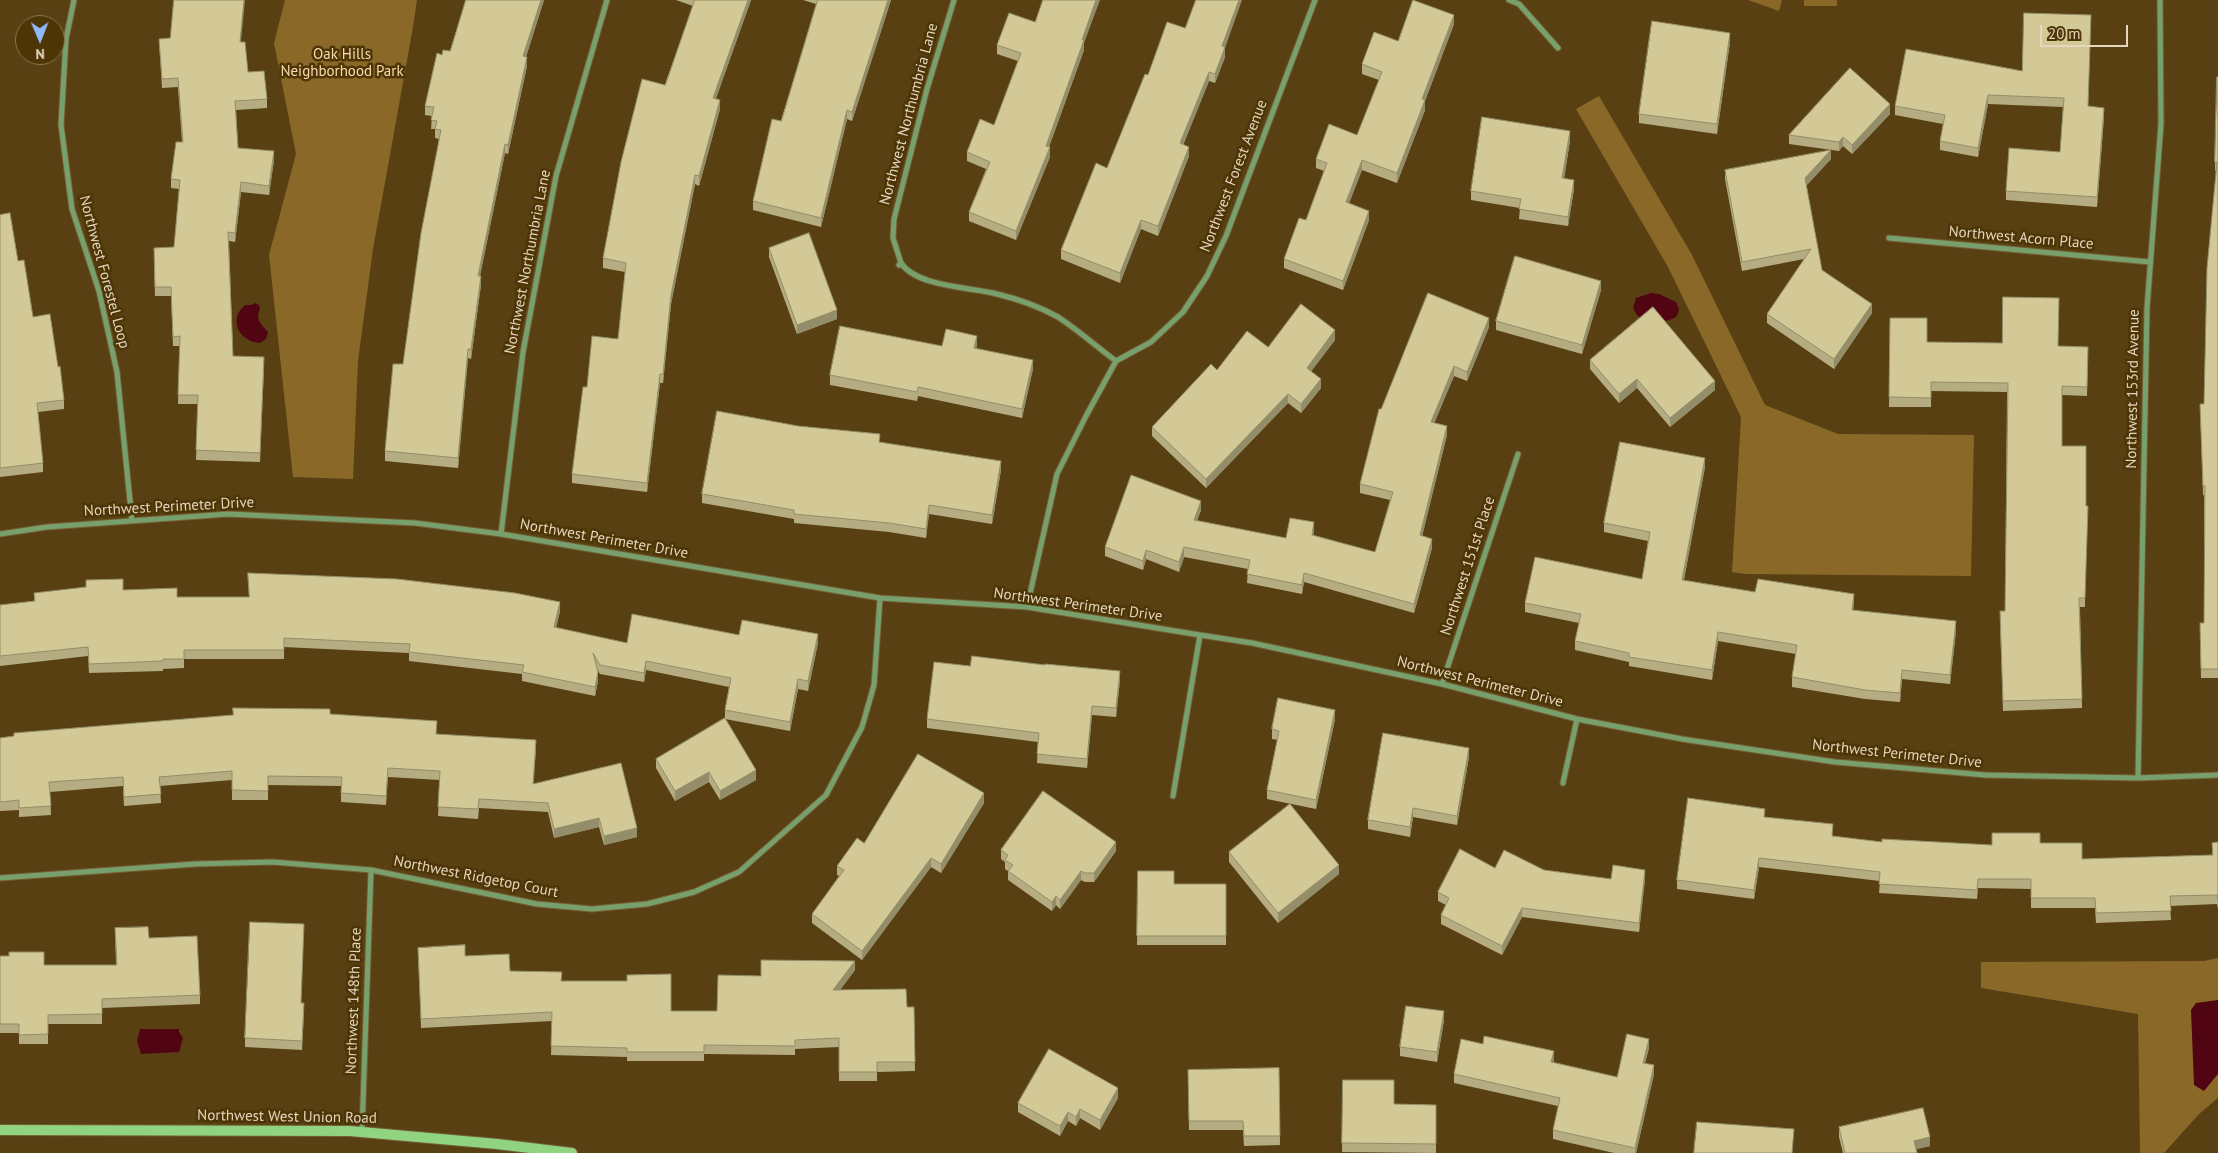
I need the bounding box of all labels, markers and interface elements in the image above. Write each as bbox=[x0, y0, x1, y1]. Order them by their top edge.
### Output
north arrow bbox=[15, 15, 65, 65]
scale bar bbox=[2043, 15, 2130, 47]
street label: Northwest Northumbria Lane bbox=[876, 21, 942, 207]
text: 20 m bbox=[2048, 24, 2081, 43]
text: N bbox=[35, 45, 45, 63]
park label: Oak Hills Neighborhood Park bbox=[280, 46, 404, 81]
street label: Northwest Forest Avenue bbox=[1197, 97, 1271, 255]
street label: Northwest Northumbria Lane bbox=[501, 168, 555, 356]
street label: Northwest Forestel Loop bbox=[75, 194, 133, 350]
street label: Northwest Acorn Place bbox=[1948, 223, 2094, 253]
street label: Northwest 153rd Avenue bbox=[2123, 309, 2143, 469]
street label: Northwest Perimeter Drive bbox=[83, 494, 255, 520]
street label: Northwest 151st Place bbox=[1437, 494, 1499, 638]
street label: Northwest Perimeter Drive bbox=[518, 515, 690, 563]
street label: Northwest Perimeter Drive bbox=[992, 584, 1164, 626]
street label: Northwest Perimeter Drive bbox=[1395, 653, 1565, 711]
street label: Northwest Perimeter Drive bbox=[1811, 736, 1983, 772]
street label: Northwest Ridgetop Court bbox=[392, 852, 560, 902]
street label: Northwest 148th Place bbox=[342, 927, 366, 1075]
street label: Northwest West Union Road bbox=[197, 1106, 377, 1128]

